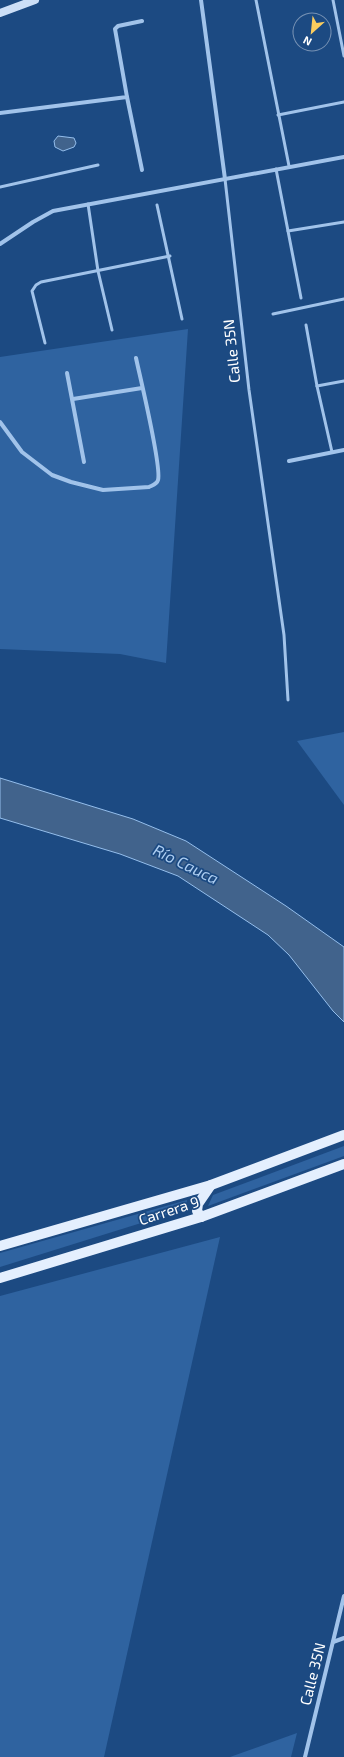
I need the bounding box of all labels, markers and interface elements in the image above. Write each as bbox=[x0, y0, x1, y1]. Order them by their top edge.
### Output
north arrow bbox=[292, 12, 332, 52]
text: N bbox=[301, 34, 314, 49]
street label: Calle 35N bbox=[219, 318, 243, 384]
water label: Río Cauca bbox=[150, 840, 222, 888]
street label: Carrera 9 bbox=[136, 1192, 201, 1228]
street label: Calle 35N bbox=[296, 1641, 329, 1707]

